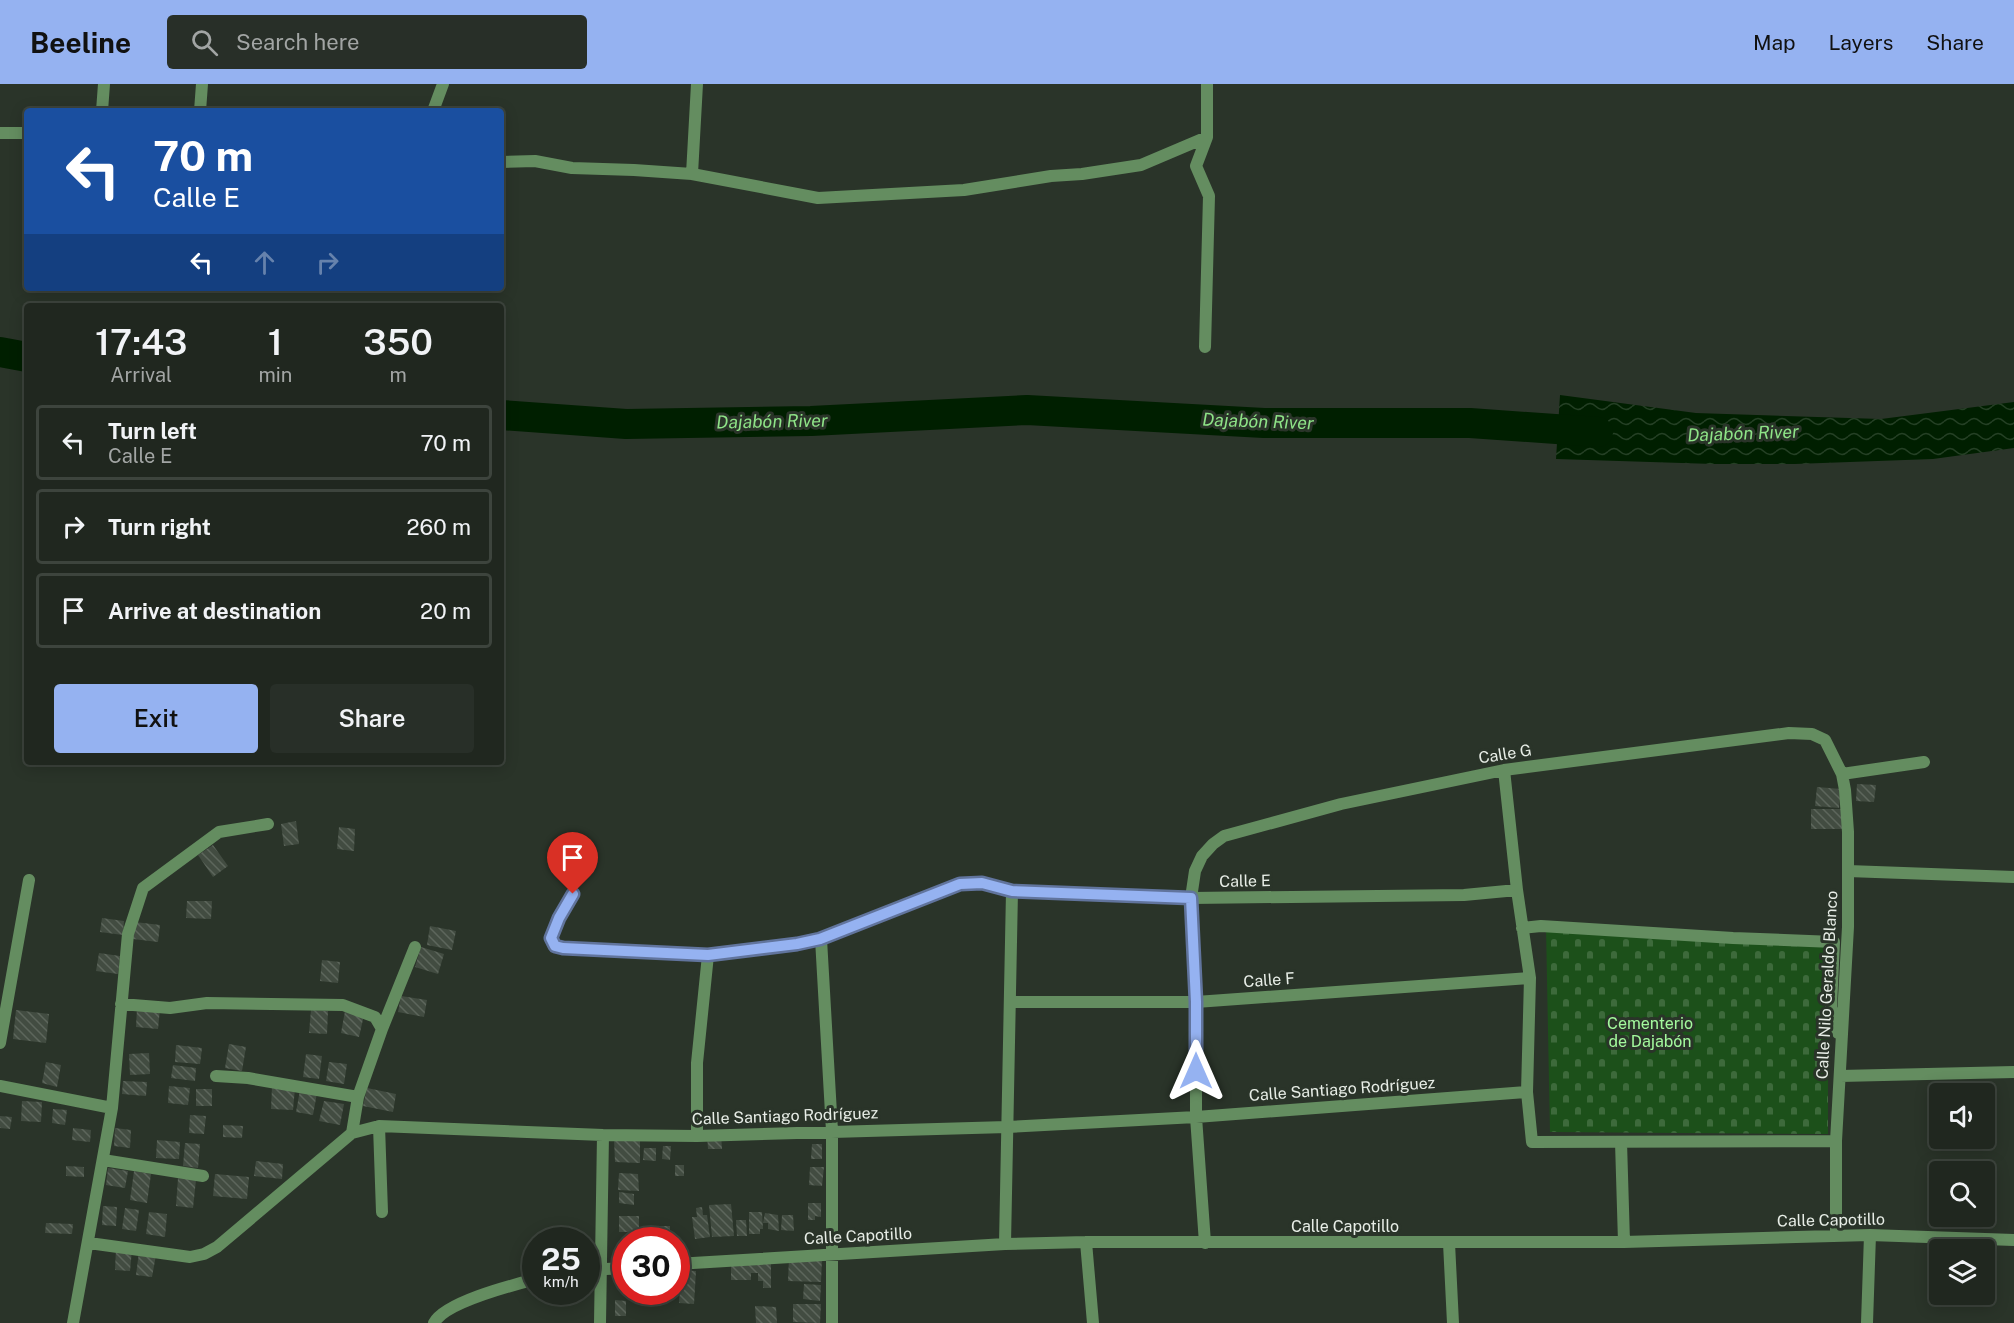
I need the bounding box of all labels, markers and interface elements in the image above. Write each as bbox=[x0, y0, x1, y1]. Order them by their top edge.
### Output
search box bbox=[167, 15, 587, 69]
text: Beeline bbox=[30, 26, 131, 59]
icon: search bbox=[188, 26, 221, 59]
text: Search here bbox=[236, 29, 360, 55]
text: Map bbox=[1753, 30, 1796, 55]
text: Layers bbox=[1829, 30, 1893, 55]
text: Share bbox=[1926, 30, 1984, 55]
text: 70 m bbox=[153, 131, 253, 180]
icon: left bbox=[54, 132, 132, 210]
text: Calle E bbox=[153, 181, 240, 213]
icon: left bbox=[185, 246, 218, 279]
icon: ahead bbox=[248, 246, 281, 279]
icon: right bbox=[311, 246, 344, 279]
text: 17:43 bbox=[95, 321, 187, 363]
text: 1 bbox=[268, 321, 283, 363]
text: 350 bbox=[363, 321, 433, 363]
text: Arrival bbox=[110, 363, 172, 387]
text: min bbox=[258, 363, 292, 387]
text: m bbox=[389, 363, 407, 387]
water label: Dajabón River bbox=[1202, 409, 1314, 433]
water label: Dajabón River bbox=[716, 410, 828, 432]
text: Turn left bbox=[108, 418, 197, 444]
water label: Dajabón River bbox=[1687, 421, 1799, 445]
icon: left bbox=[57, 426, 90, 459]
text: 70 m bbox=[420, 430, 471, 456]
text: Calle E bbox=[108, 444, 172, 468]
icon: right bbox=[57, 510, 90, 543]
text: Turn right bbox=[108, 514, 211, 540]
text: 260 m bbox=[406, 514, 471, 540]
icon: arrive bbox=[57, 594, 90, 627]
text: Arrive at destination bbox=[108, 598, 321, 624]
text: 20 m bbox=[420, 598, 471, 624]
button: Exit bbox=[54, 684, 258, 753]
button: Share bbox=[270, 684, 474, 753]
street label: Calle G bbox=[1477, 740, 1533, 768]
pin bbox=[547, 832, 598, 894]
icon: arrive bbox=[556, 841, 589, 874]
street label: Calle E bbox=[1219, 871, 1271, 891]
street label: Calle Nilo Geraldo Blanco bbox=[1813, 890, 1841, 1080]
street label: Calle F bbox=[1243, 969, 1295, 991]
park label: Cementerio de Dajabón bbox=[1607, 1014, 1693, 1051]
position arrow bbox=[1164, 1039, 1228, 1103]
street label: Calle Santiago Rodríguez bbox=[1248, 1073, 1436, 1105]
map controls bbox=[1929, 1083, 1995, 1305]
button: sound bbox=[1929, 1083, 1995, 1149]
street label: Calle Santiago Rodríguez bbox=[691, 1103, 879, 1129]
button: search bbox=[1929, 1161, 1995, 1227]
street label: Calle Capotillo bbox=[1777, 1210, 1885, 1230]
street label: Calle Capotillo bbox=[1291, 1217, 1399, 1236]
street label: Calle Capotillo bbox=[804, 1224, 912, 1248]
speed limit sign: 30 bbox=[612, 1227, 690, 1305]
button: layers bbox=[1929, 1239, 1995, 1305]
text: 25 bbox=[541, 1241, 581, 1277]
text: km/h bbox=[543, 1273, 579, 1290]

